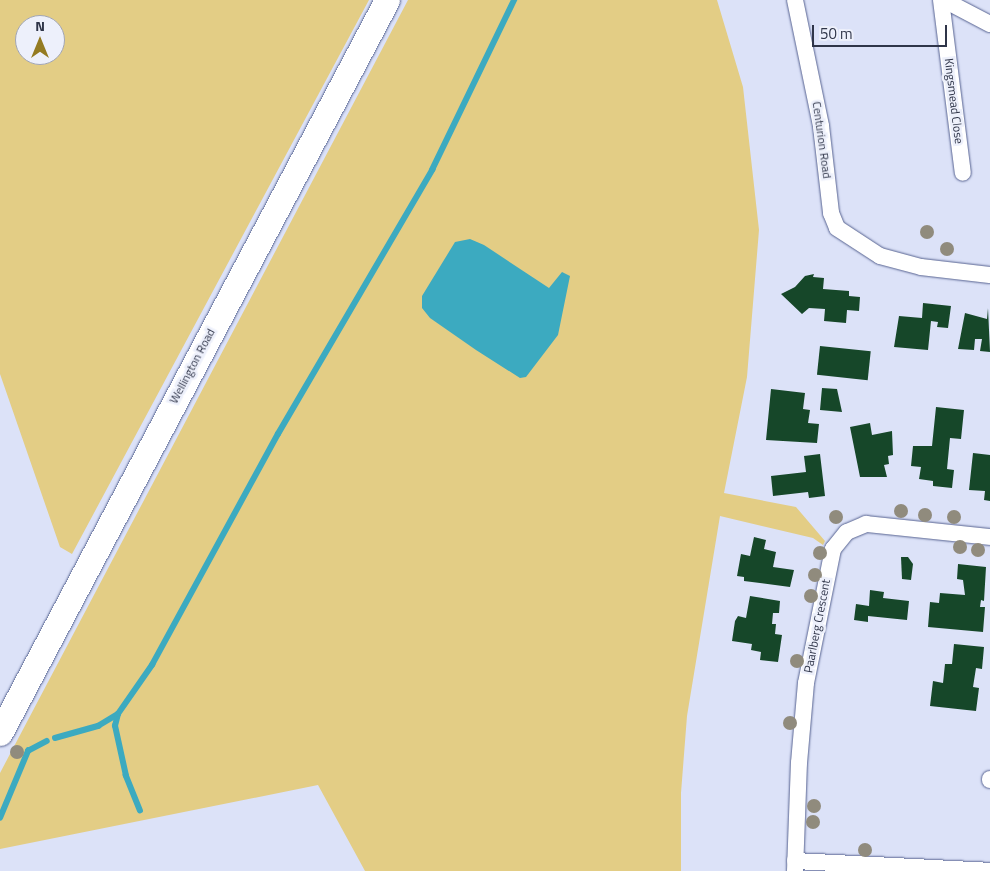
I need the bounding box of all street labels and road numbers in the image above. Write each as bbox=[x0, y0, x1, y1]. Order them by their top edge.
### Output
street label: Kingsmead Close bbox=[942, 57, 966, 145]
street label: Centurion Road bbox=[809, 101, 835, 179]
street label: Wellington Road bbox=[166, 326, 218, 406]
street label: Paarlberg Crescent bbox=[801, 578, 833, 674]

